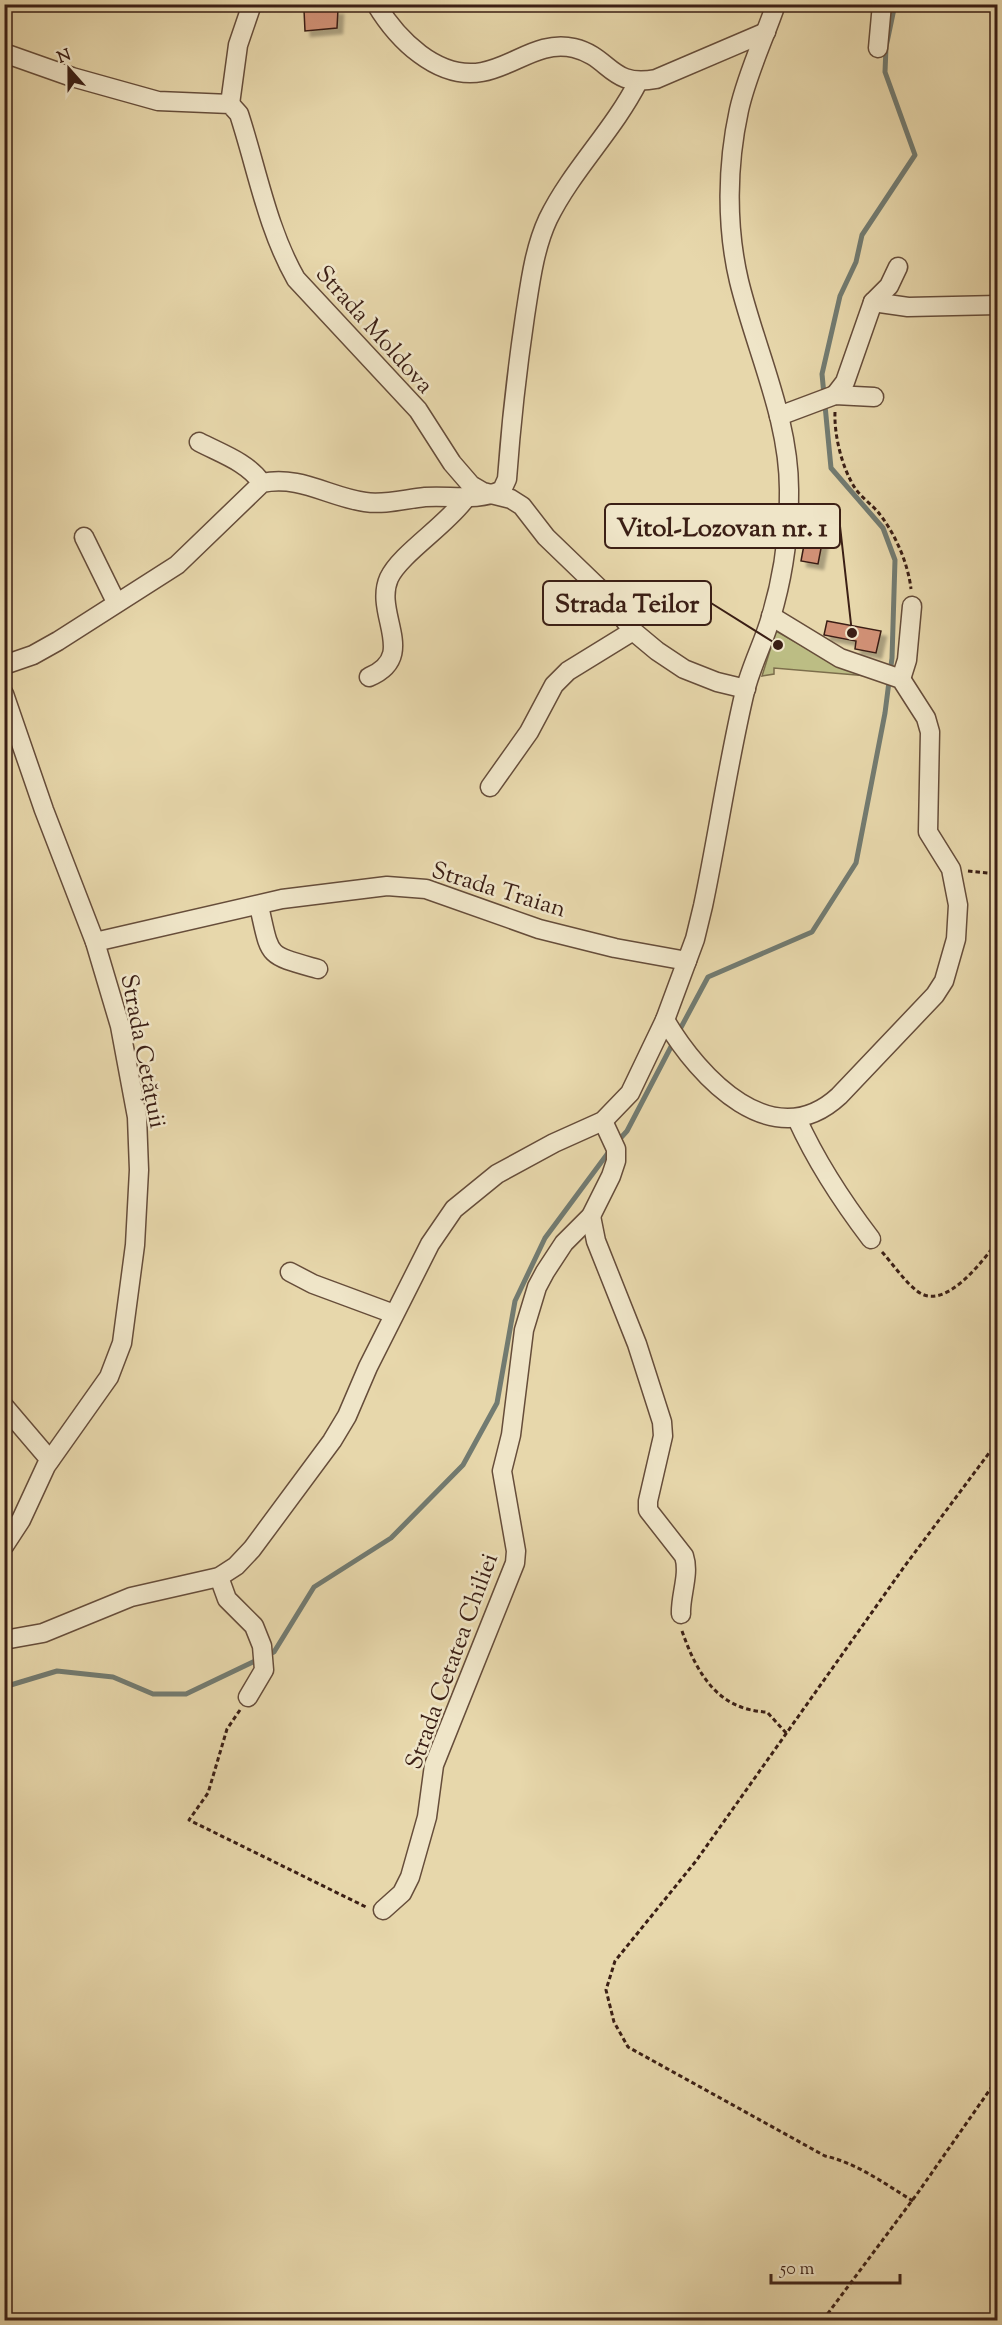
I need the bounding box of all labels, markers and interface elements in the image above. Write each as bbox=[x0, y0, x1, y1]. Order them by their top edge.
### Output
north arrow bbox=[39, 39, 99, 99]
text: N bbox=[54, 44, 75, 70]
street label: Strada Moldova bbox=[307, 259, 441, 402]
callout: Vitol-Lozovan nr. 1 bbox=[605, 504, 840, 548]
text: Vitol-Lozovan nr. 1 bbox=[617, 511, 828, 548]
callout: Strada Teilor bbox=[543, 581, 711, 625]
text: Strada Teilor bbox=[555, 587, 699, 624]
street label: Strada Traian bbox=[427, 854, 570, 927]
street label: Strada Cetățuii bbox=[110, 971, 174, 1132]
street label: Strada Cetatea Chiliei bbox=[398, 1549, 508, 1775]
scale bar bbox=[771, 2247, 900, 2285]
text: 50 m bbox=[779, 2257, 815, 2283]

